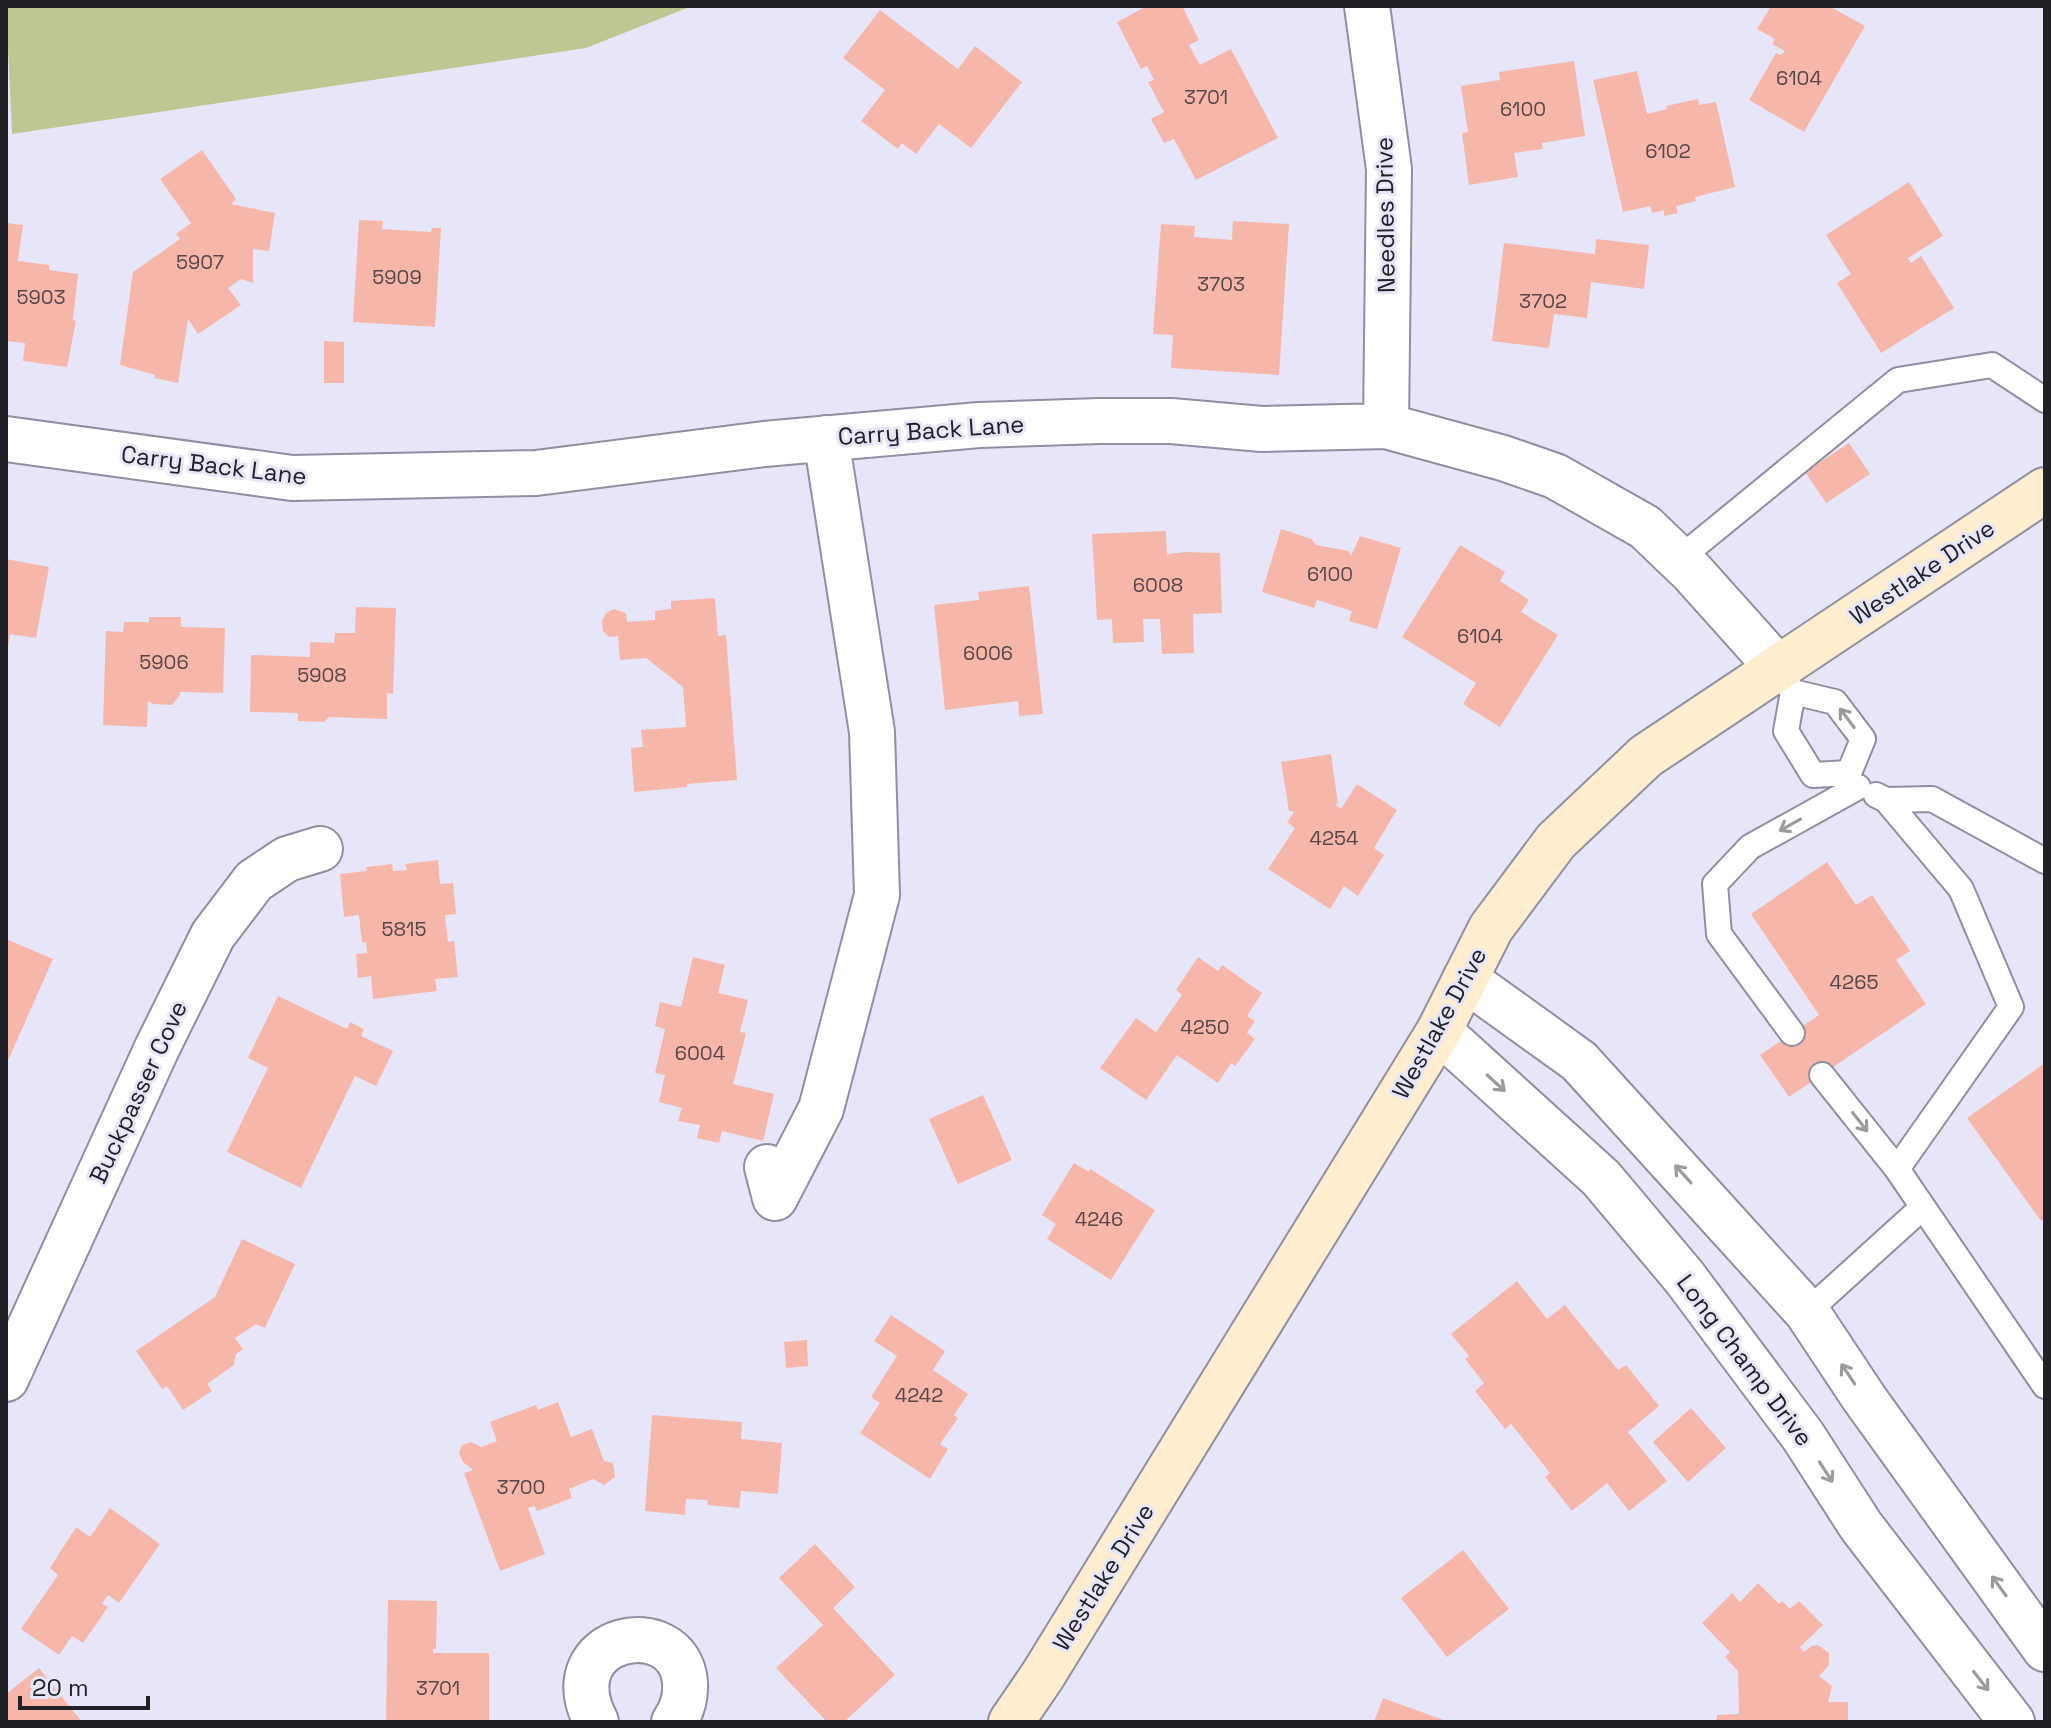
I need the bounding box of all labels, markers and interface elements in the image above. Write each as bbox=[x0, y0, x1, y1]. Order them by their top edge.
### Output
house number: 6104 bbox=[1776, 65, 1822, 91]
house number: 3701 bbox=[1184, 84, 1228, 110]
house number: 6100 bbox=[1500, 96, 1546, 122]
street label: Needles Drive bbox=[1368, 137, 1402, 293]
house number: 6102 bbox=[1645, 138, 1691, 164]
house number: 5907 bbox=[176, 249, 224, 275]
house number: 5909 bbox=[372, 264, 422, 290]
house number: 3703 bbox=[1197, 271, 1245, 297]
house number: 5903 bbox=[16, 284, 66, 310]
house number: 3702 bbox=[1519, 288, 1567, 314]
street label: Carry Back Lane bbox=[837, 408, 1025, 452]
street label: Carry Back Lane bbox=[119, 438, 309, 492]
street label: Westlake Drive bbox=[1844, 512, 2000, 632]
house number: 6100 bbox=[1307, 561, 1353, 587]
house number: 6008 bbox=[1133, 572, 1183, 598]
house number: 6104 bbox=[1457, 623, 1503, 649]
house number: 6006 bbox=[963, 640, 1013, 666]
house number: 5906 bbox=[139, 649, 189, 675]
house number: 5908 bbox=[297, 662, 347, 688]
one-way arrow bbox=[1838, 708, 1855, 729]
one-way arrow bbox=[1778, 818, 1802, 833]
house number: 4254 bbox=[1309, 825, 1359, 851]
house number: 5815 bbox=[382, 916, 426, 942]
street label: Westlake Drive bbox=[1385, 942, 1493, 1104]
house number: 4265 bbox=[1830, 969, 1878, 995]
street label: Buckpasser Cove bbox=[82, 996, 194, 1188]
house number: 4250 bbox=[1180, 1014, 1230, 1040]
house number: 6004 bbox=[675, 1040, 725, 1066]
one-way arrow bbox=[1486, 1074, 1506, 1092]
one-way arrow bbox=[1851, 1111, 1869, 1132]
one-way arrow bbox=[1674, 1165, 1692, 1185]
house number: 4246 bbox=[1075, 1206, 1123, 1232]
street label: Long Champ Drive bbox=[1670, 1268, 1820, 1452]
one-way arrow bbox=[1840, 1363, 1856, 1386]
house number: 4242 bbox=[895, 1382, 943, 1408]
one-way arrow bbox=[1818, 1461, 1835, 1483]
house number: 3700 bbox=[497, 1474, 545, 1500]
street label: Westlake Drive bbox=[1045, 1497, 1161, 1657]
one-way arrow bbox=[1991, 1575, 2008, 1597]
scale bar bbox=[20, 1660, 148, 1710]
one-way arrow bbox=[1972, 1670, 1989, 1692]
text: 20 m bbox=[32, 1672, 89, 1703]
house number: 3701 bbox=[416, 1675, 460, 1701]

